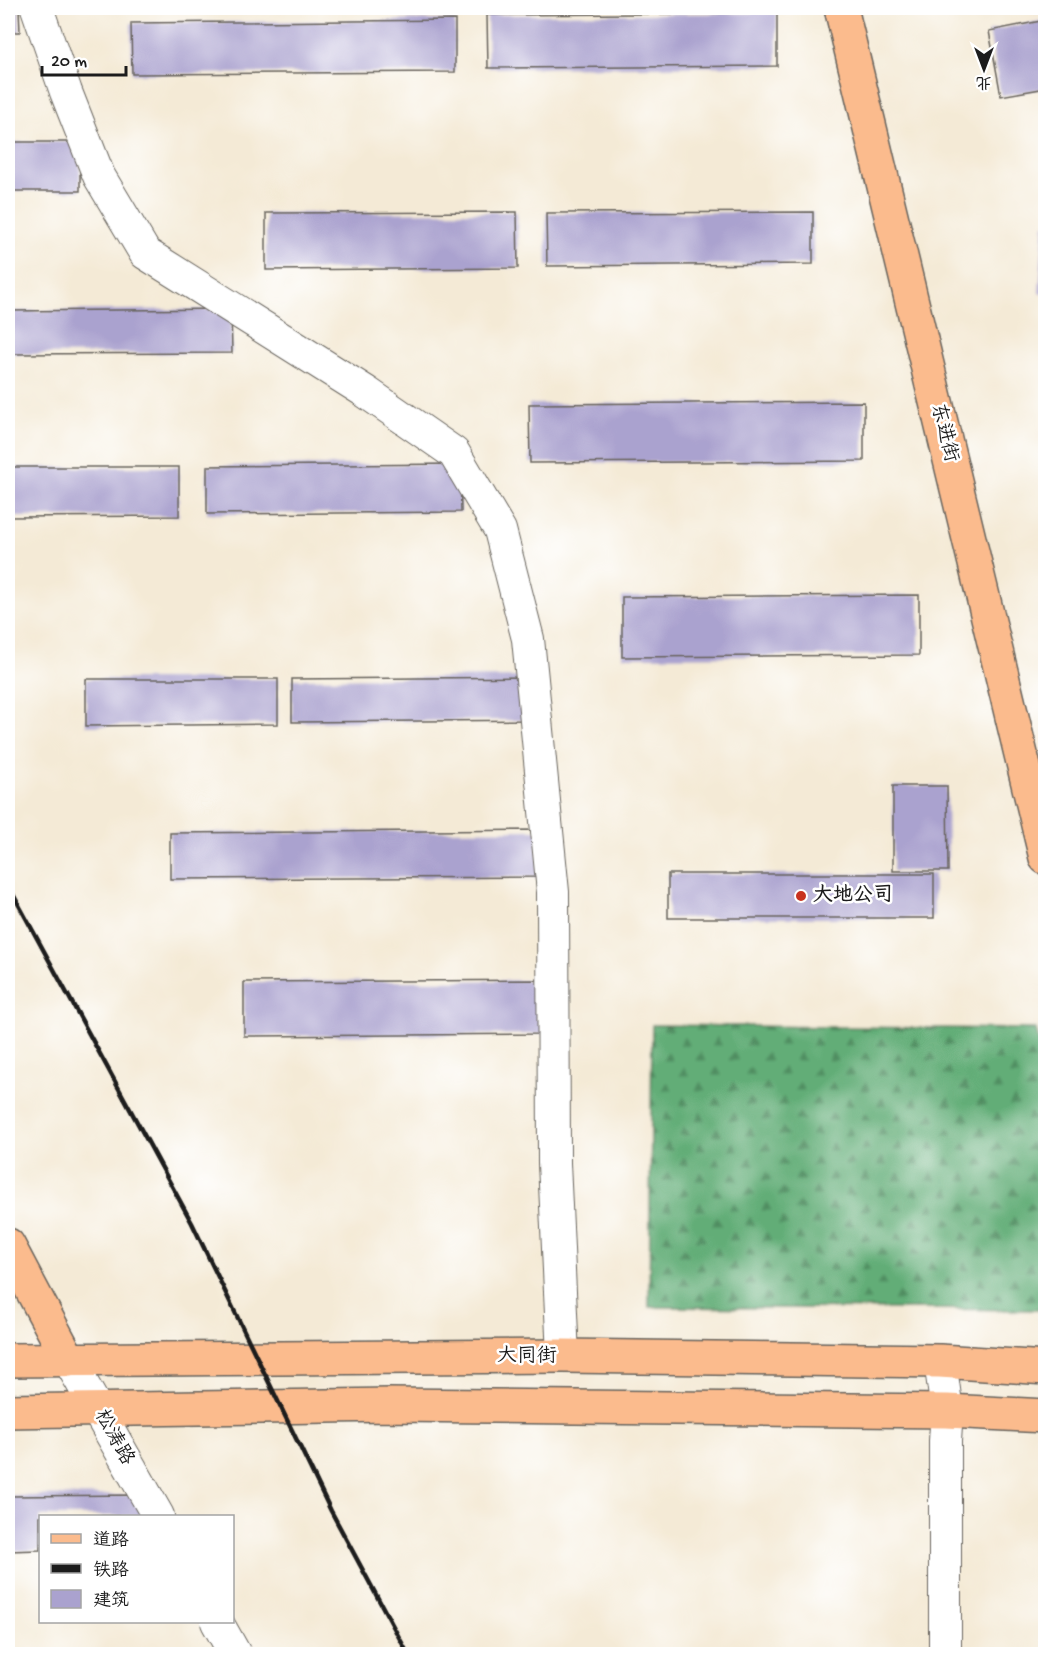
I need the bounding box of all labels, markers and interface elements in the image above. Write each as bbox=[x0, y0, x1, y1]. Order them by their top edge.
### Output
scale bar bbox=[42, 39, 126, 77]
north arrow bbox=[954, 39, 1014, 99]
text: 20 m bbox=[51, 52, 87, 73]
text: 北 bbox=[976, 71, 992, 91]
street label: 东进街 bbox=[925, 401, 963, 465]
place label: 大地公司 bbox=[813, 884, 893, 908]
marker: 大地公司 bbox=[794, 889, 808, 903]
street label: 大同街 bbox=[497, 1345, 557, 1369]
street label: 松涛路 bbox=[88, 1405, 140, 1471]
legend bbox=[39, 1515, 234, 1623]
text: 道路 bbox=[93, 1530, 129, 1552]
text: 铁路 bbox=[93, 1560, 129, 1582]
text: 建筑 bbox=[93, 1590, 129, 1612]

